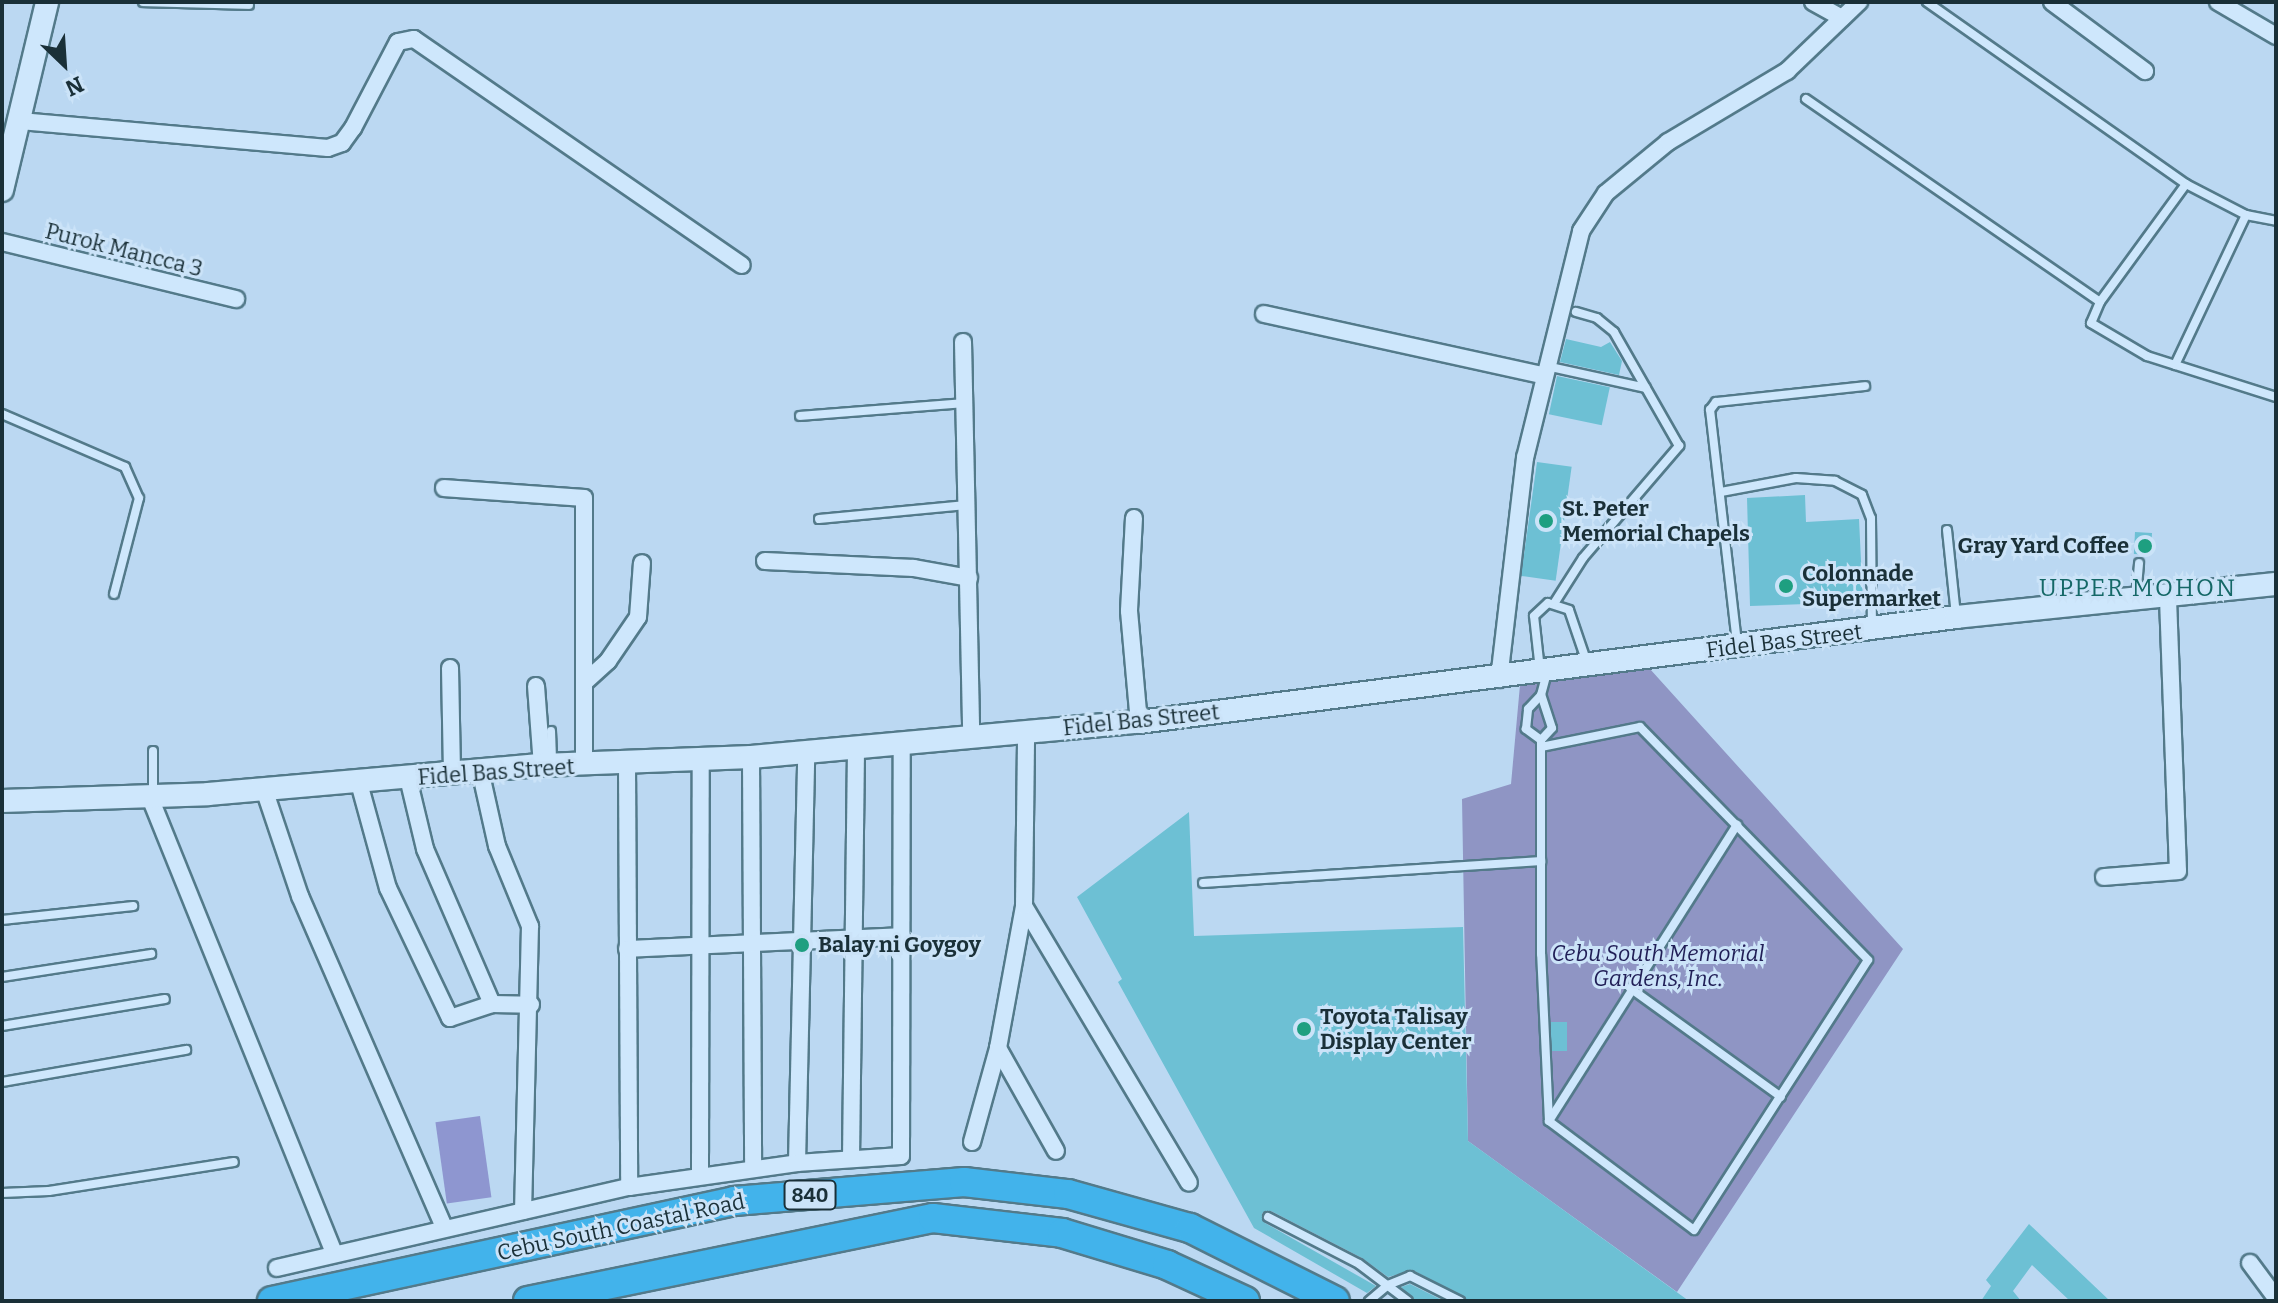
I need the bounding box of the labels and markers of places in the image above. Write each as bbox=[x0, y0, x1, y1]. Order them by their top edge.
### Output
place label: St. Peter Memorial Chapels bbox=[1562, 495, 1750, 546]
marker: St. Peter Memorial Chapels bbox=[1537, 512, 1555, 530]
place label: Gray Yard Coffee bbox=[1958, 533, 2129, 559]
marker: Gray Yard Coffee bbox=[2136, 537, 2154, 555]
place label: Colonnade Supermarket bbox=[1802, 560, 1941, 612]
marker: Colonnade Supermarket bbox=[1777, 577, 1795, 595]
place label: Balay ni Goygoy bbox=[818, 932, 981, 958]
marker: Balay ni Goygoy bbox=[793, 936, 811, 954]
place label: Toyota Talisay Display Center bbox=[1320, 1003, 1472, 1054]
marker: Toyota Talisay Display Center bbox=[1295, 1020, 1313, 1038]

